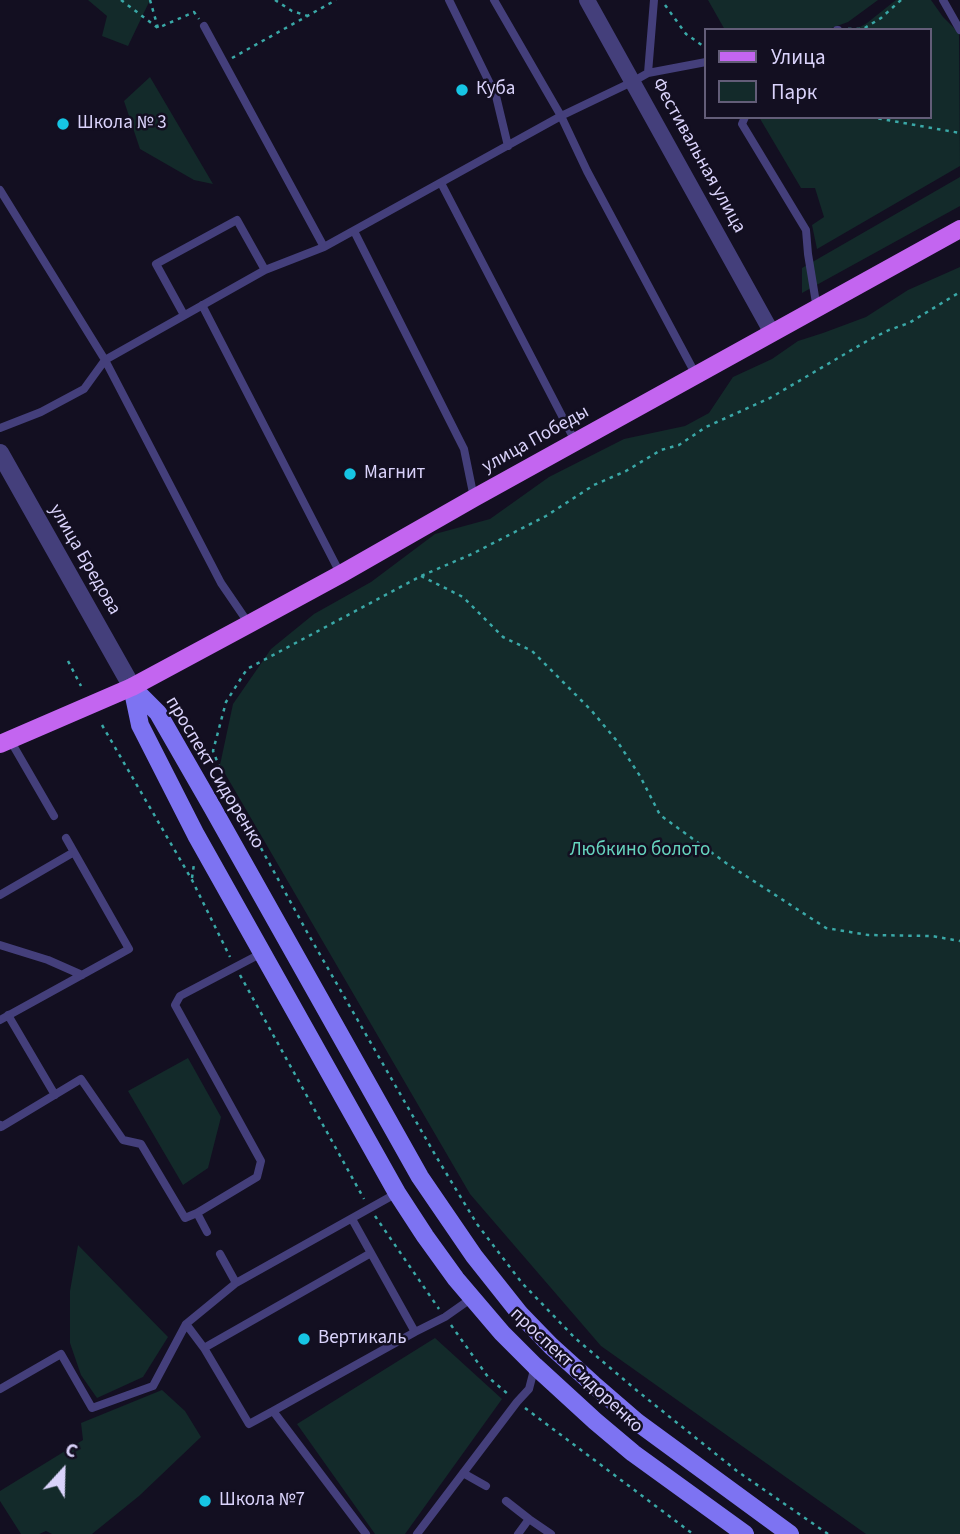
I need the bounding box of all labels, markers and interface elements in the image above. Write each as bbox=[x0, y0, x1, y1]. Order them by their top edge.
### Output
legend bbox=[704, 28, 932, 119]
text: Улица bbox=[771, 42, 826, 72]
street label: Фестивальная улица bbox=[646, 75, 750, 237]
text: Парк bbox=[771, 77, 817, 107]
place label: Куба bbox=[476, 79, 515, 101]
marker: Куба bbox=[454, 82, 470, 98]
place label: Школа № 3 bbox=[77, 113, 167, 135]
marker: Школа № 3 bbox=[55, 116, 71, 132]
street label: улица Победы bbox=[478, 401, 594, 479]
place label: Магнит bbox=[364, 463, 425, 485]
marker: Магнит bbox=[342, 466, 358, 482]
street label: улица Бредова bbox=[43, 500, 125, 620]
street label: проспект Сидоренко bbox=[160, 693, 268, 853]
park label: Любкино болото bbox=[570, 840, 710, 862]
street label: проспект Сидоренко bbox=[505, 1303, 647, 1439]
place label: Вертикаль bbox=[318, 1328, 406, 1350]
marker: Вертикаль bbox=[296, 1331, 312, 1347]
north arrow bbox=[28, 1436, 98, 1506]
text: С bbox=[61, 1436, 81, 1466]
place label: Школа №7 bbox=[219, 1490, 305, 1512]
marker: Школа №7 bbox=[197, 1493, 213, 1509]

